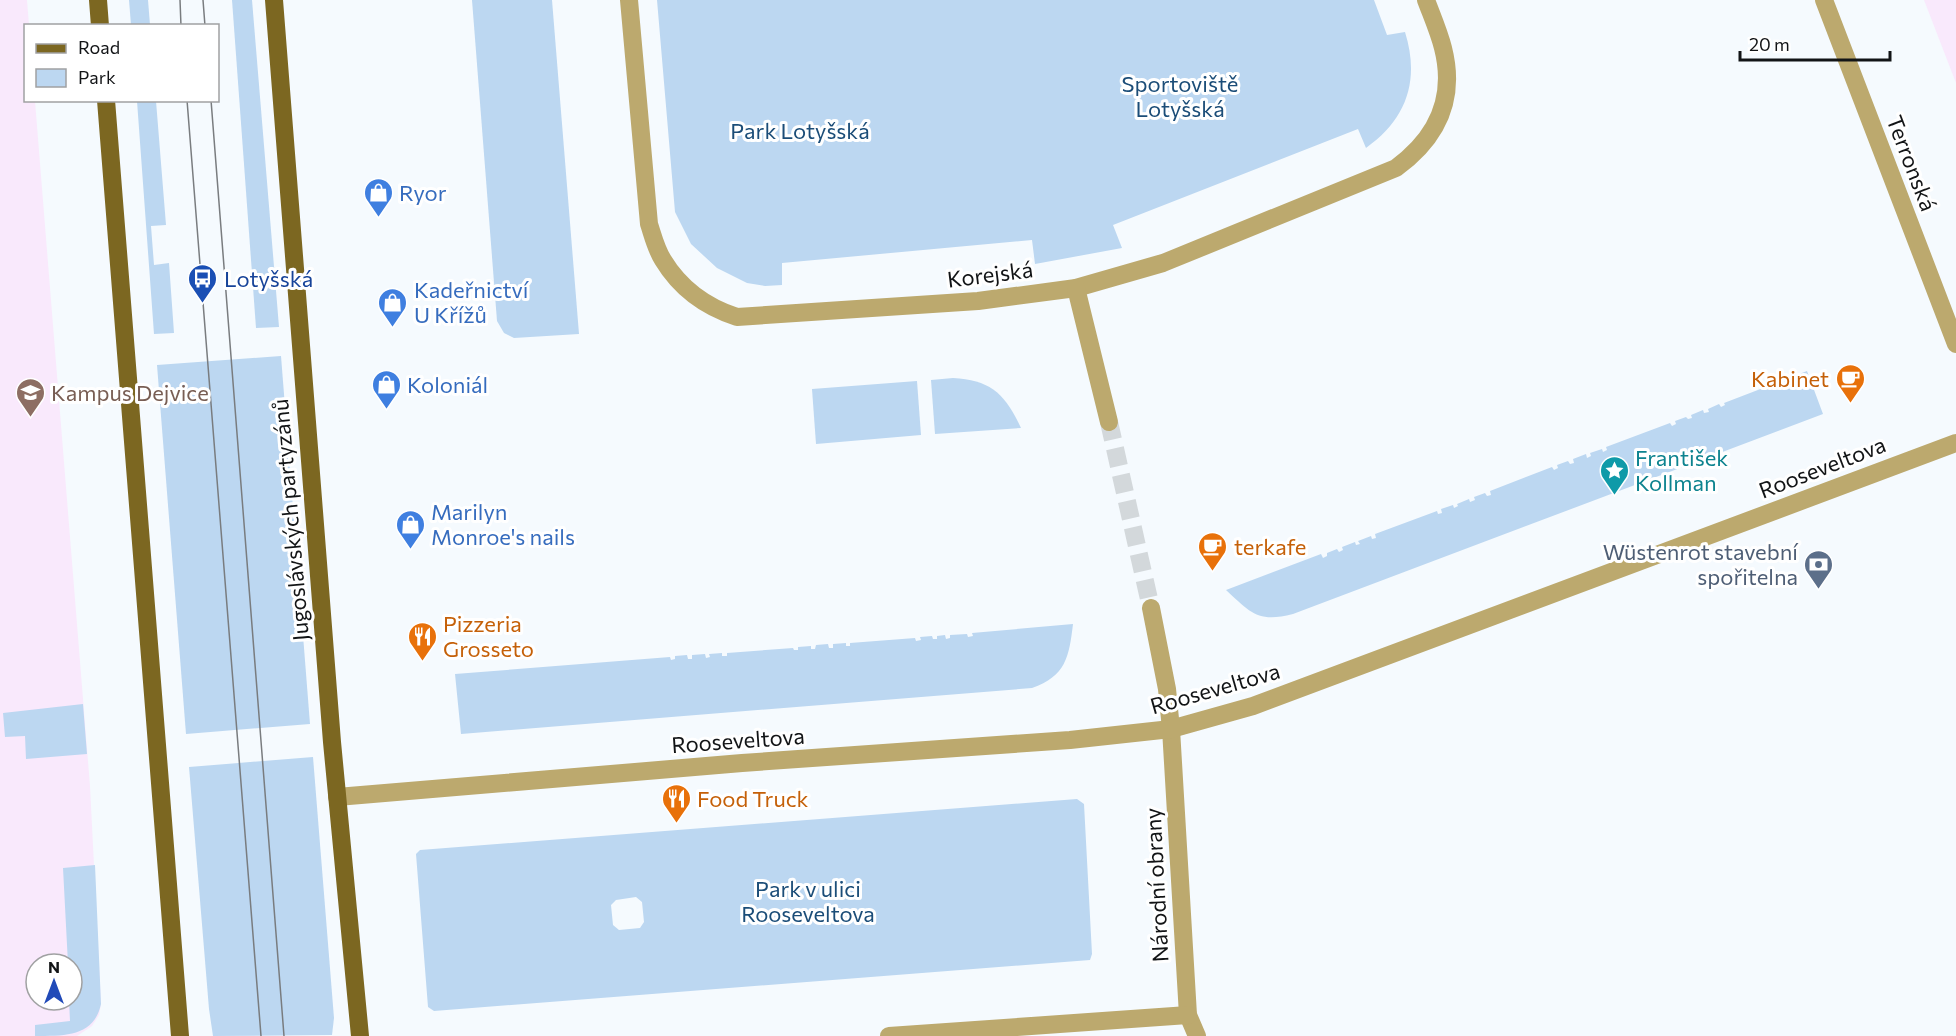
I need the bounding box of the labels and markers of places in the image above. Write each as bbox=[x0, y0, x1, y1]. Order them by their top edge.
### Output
shop icon: Ryor bbox=[362, 176, 394, 218]
place label: Ryor bbox=[399, 179, 447, 206]
bus stop icon: Lotyšská bbox=[187, 262, 219, 304]
place label: Lotyšská bbox=[224, 265, 313, 292]
place label: Kadeřnictví U Křížů bbox=[414, 276, 530, 328]
shop icon: Kadeřnictví U Křížů bbox=[377, 286, 409, 328]
cafe icon: Kabinet bbox=[1834, 362, 1866, 404]
place label: Kabinet bbox=[1751, 365, 1829, 392]
shop icon: Koloniál bbox=[370, 368, 402, 410]
place label: Koloniál bbox=[407, 371, 488, 398]
school or university icon: Kampus Dejvice bbox=[14, 376, 46, 418]
place label: Kampus Dejvice bbox=[51, 379, 209, 406]
place label: František Kollman bbox=[1635, 444, 1728, 496]
place icon: František Kollman bbox=[1598, 454, 1630, 496]
place label: Marilyn Monroe's nails bbox=[431, 498, 575, 550]
shop icon: Marilyn Monroe's nails bbox=[394, 508, 426, 550]
cafe icon: terkafe bbox=[1197, 530, 1229, 572]
place label: terkafe bbox=[1234, 533, 1306, 560]
place label: Wüstenrot stavební spořitelna bbox=[1603, 538, 1799, 590]
bank icon: Wüstenrot stavební spořitelna bbox=[1803, 548, 1835, 590]
place label: Pizzeria Grosseto bbox=[443, 610, 534, 662]
restaurant icon: Pizzeria Grosseto bbox=[406, 620, 438, 662]
restaurant icon: Food Truck bbox=[660, 782, 692, 824]
place label: Food Truck bbox=[697, 785, 809, 812]

